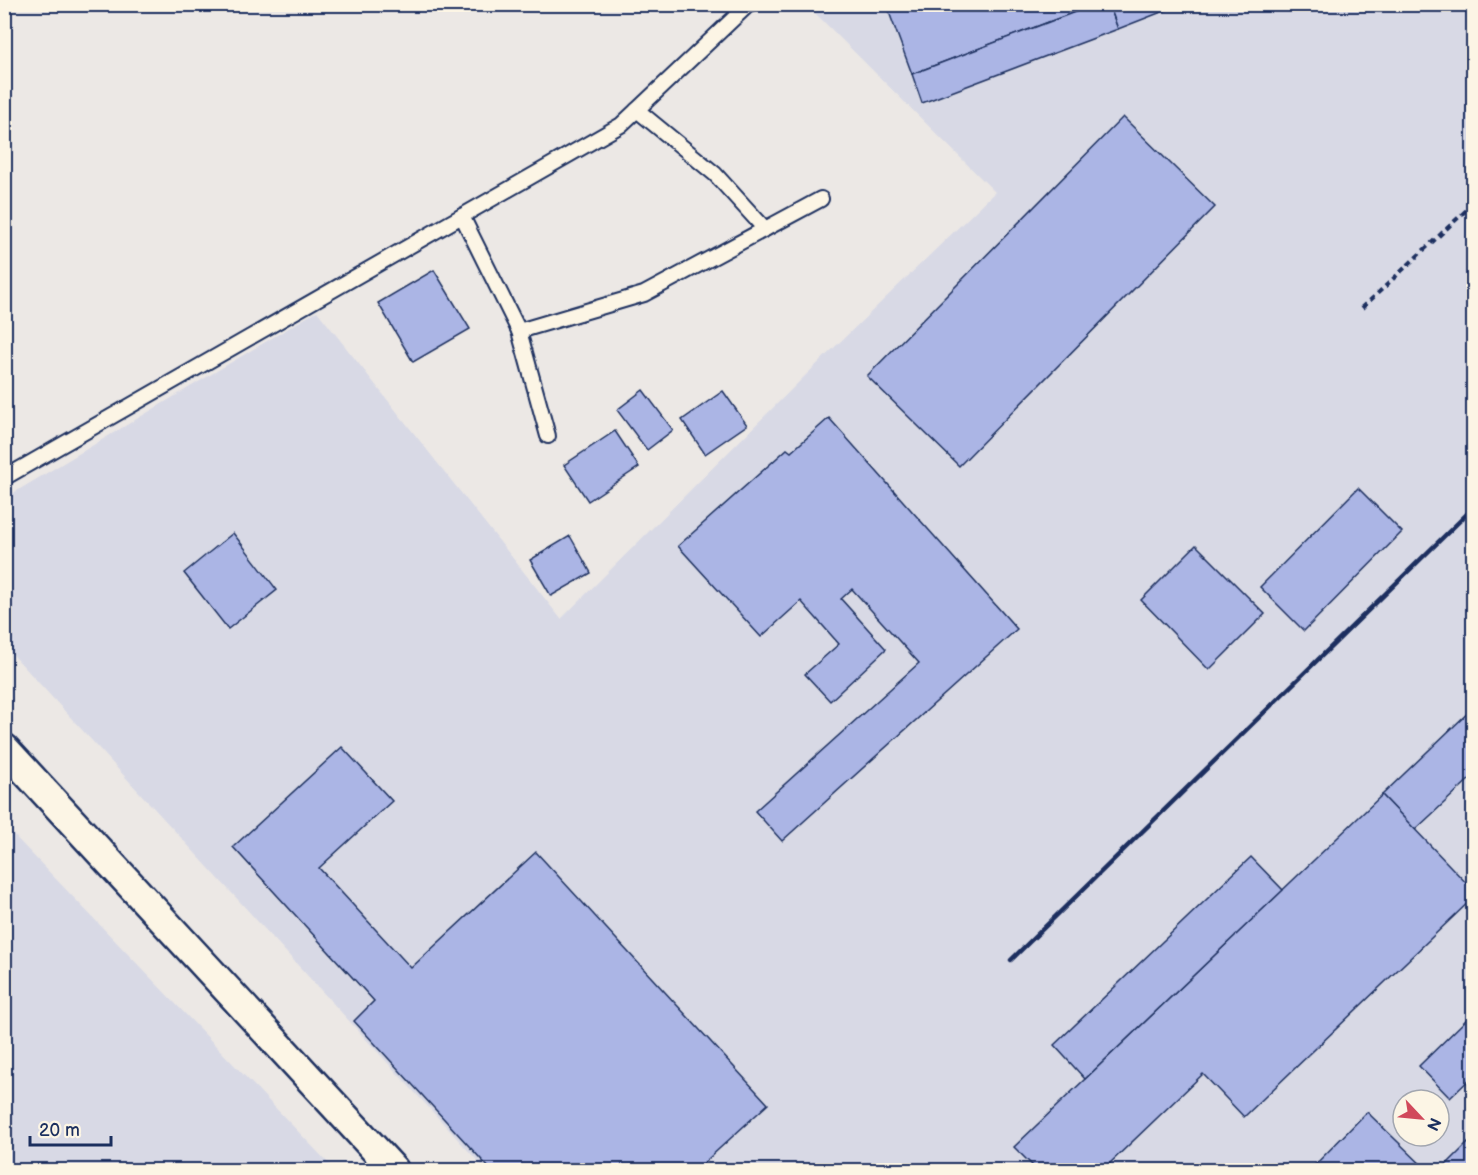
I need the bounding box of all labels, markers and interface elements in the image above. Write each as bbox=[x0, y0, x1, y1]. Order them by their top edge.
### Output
north arrow bbox=[1391, 1088, 1451, 1148]
scale bar bbox=[30, 1109, 111, 1147]
text: N bbox=[1422, 1114, 1444, 1133]
text: 20 m bbox=[39, 1120, 80, 1141]

